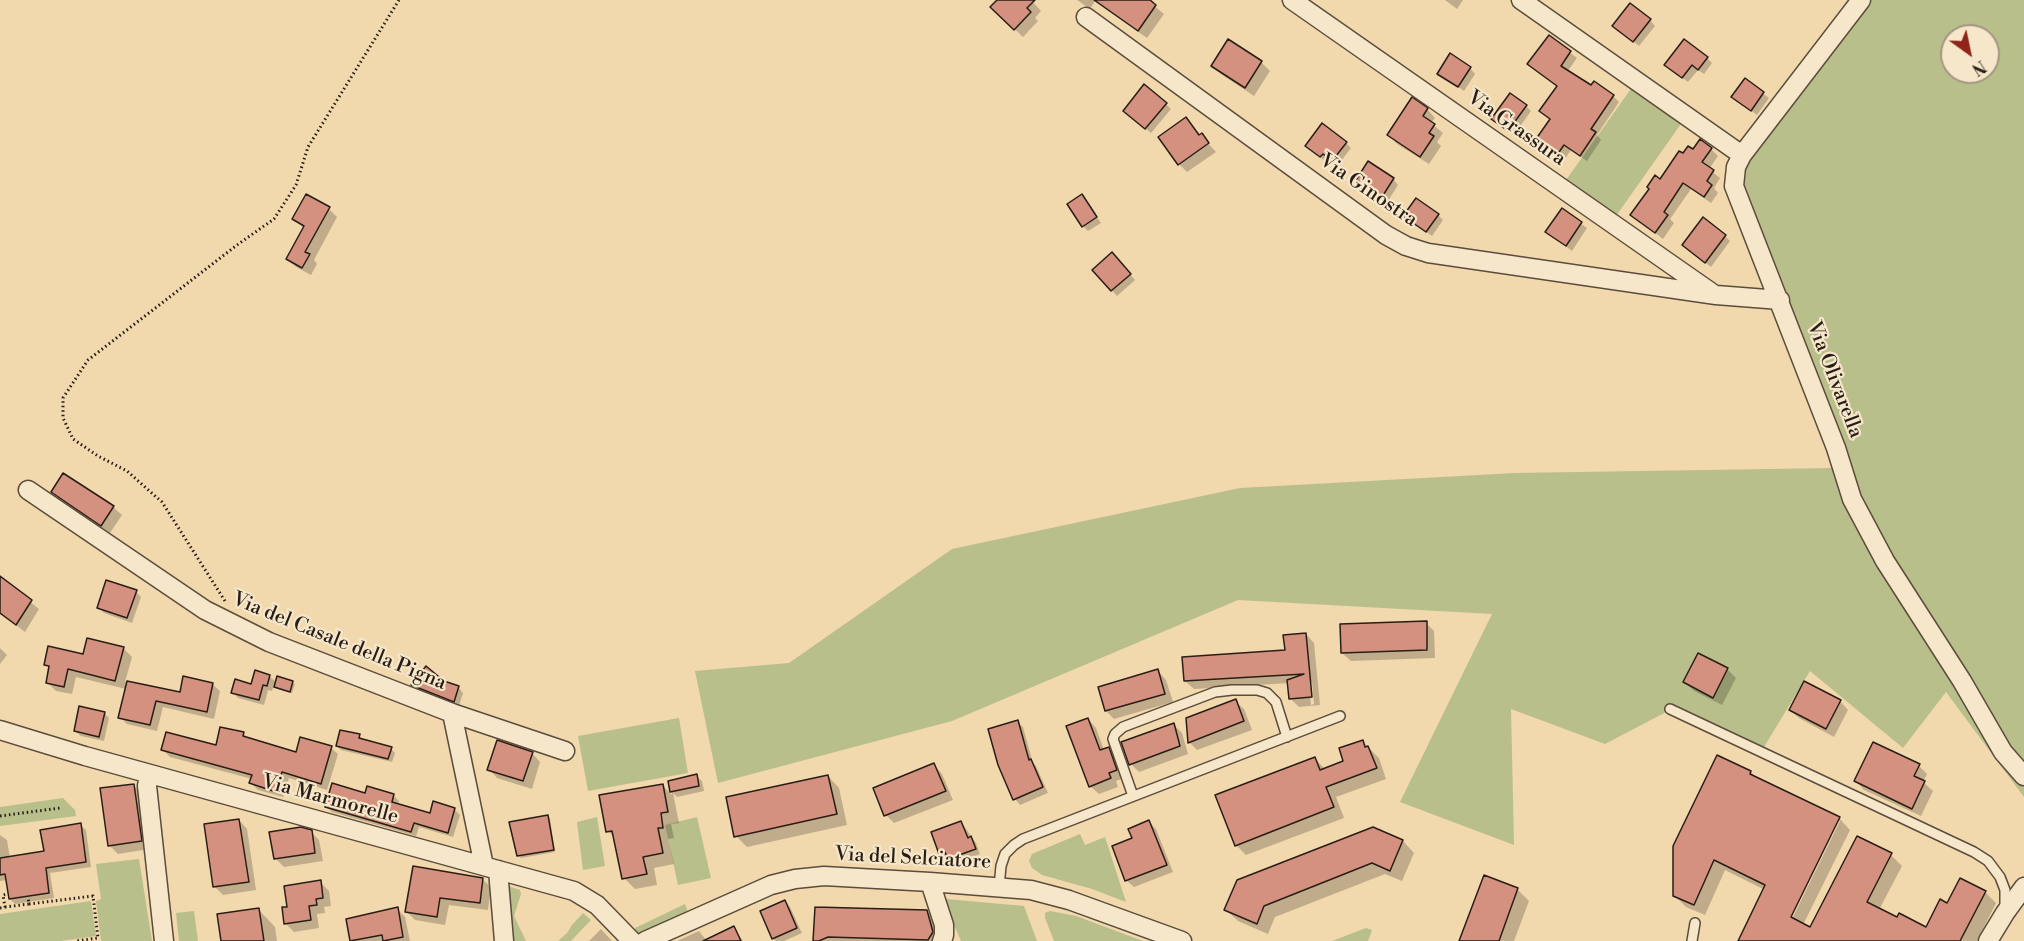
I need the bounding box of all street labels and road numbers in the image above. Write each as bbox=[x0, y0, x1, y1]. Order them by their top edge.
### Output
street label: Via Grassura bbox=[1462, 86, 1570, 172]
street label: Via Ginostra bbox=[1314, 149, 1422, 233]
street label: Via Olivarella bbox=[1801, 318, 1867, 442]
street label: Via del Casale della Pigna bbox=[229, 588, 449, 696]
street label: Via Marmorelle bbox=[259, 770, 401, 830]
street label: Via del Selciatore bbox=[834, 843, 992, 875]

